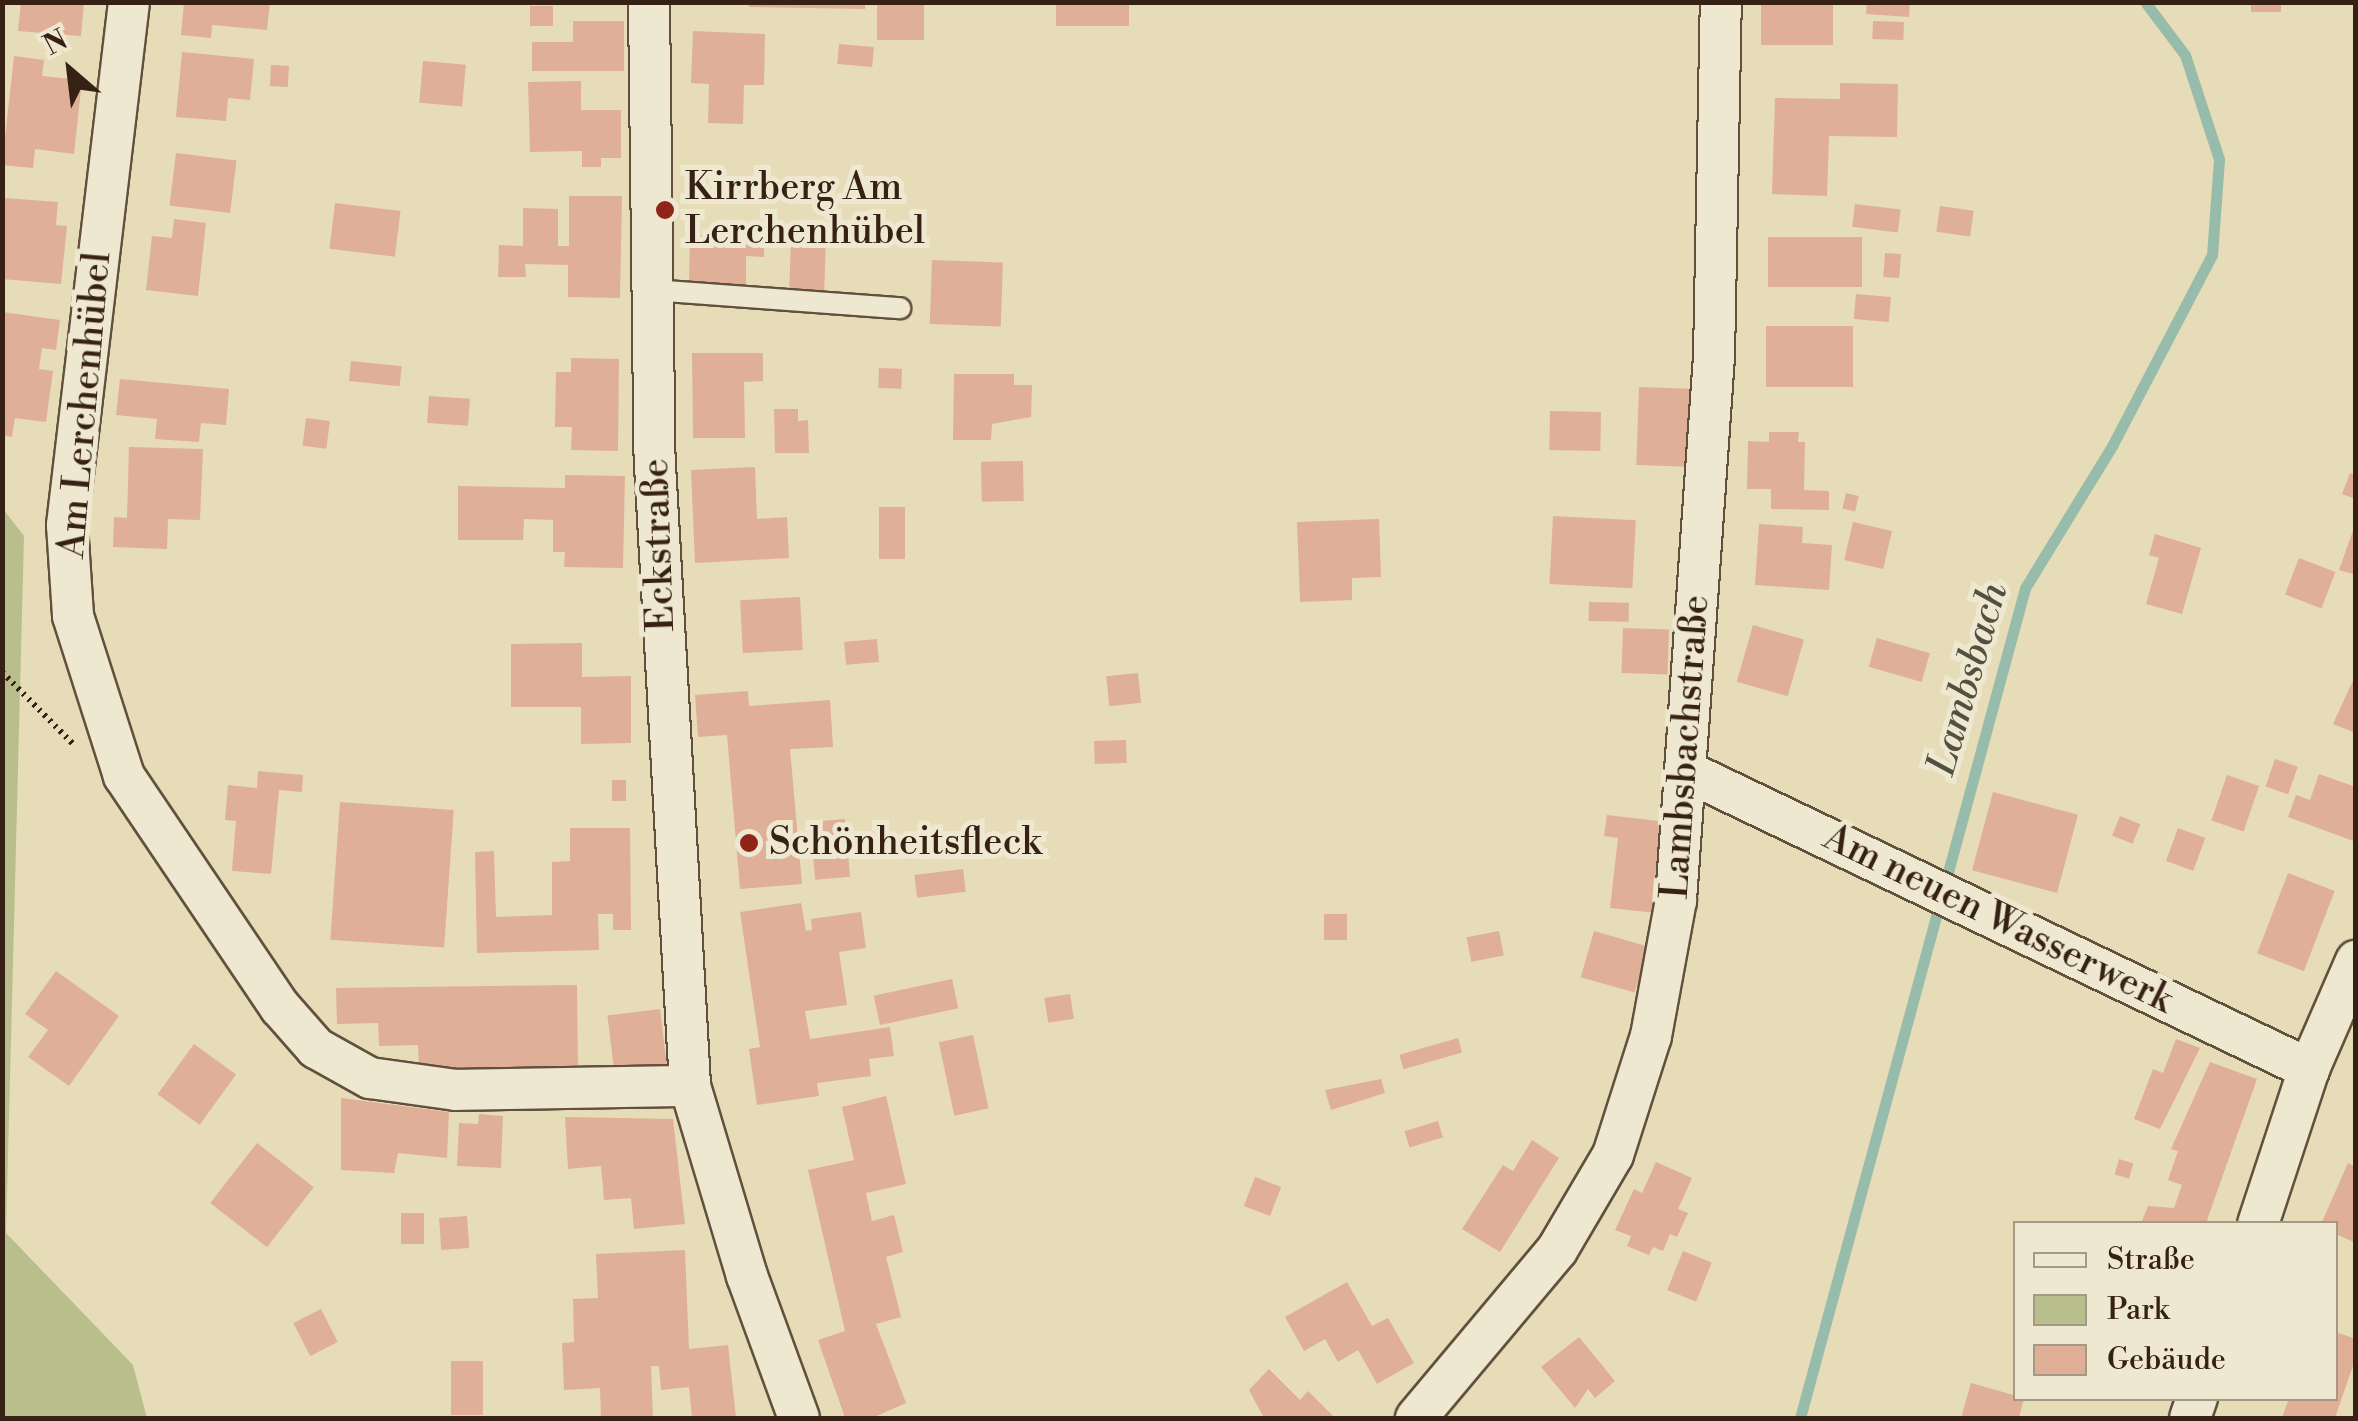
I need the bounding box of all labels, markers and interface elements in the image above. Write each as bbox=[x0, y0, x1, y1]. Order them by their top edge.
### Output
north arrow bbox=[20, 20, 120, 120]
text: N bbox=[38, 22, 74, 64]
place label: Kirrberg Am Lerchenhübel bbox=[685, 165, 925, 254]
marker: Kirrberg Am Lerchenhübel bbox=[654, 199, 676, 221]
street label: Am Lerchenhübel bbox=[49, 250, 121, 560]
street label: Eckstraße bbox=[633, 458, 685, 632]
water label: Lambsbach bbox=[1918, 577, 2018, 781]
street label: Lambsbachstraße bbox=[1653, 593, 1719, 901]
street label: Am neuen Wasserwerk bbox=[1816, 815, 2180, 1023]
place label: Schönheitsfleck bbox=[769, 820, 1041, 866]
marker: Schönheitsfleck bbox=[738, 832, 760, 854]
legend bbox=[2013, 1221, 2338, 1401]
text: Straße bbox=[2107, 1241, 2195, 1279]
text: Park bbox=[2107, 1291, 2169, 1329]
text: Gebäude bbox=[2107, 1341, 2226, 1379]

